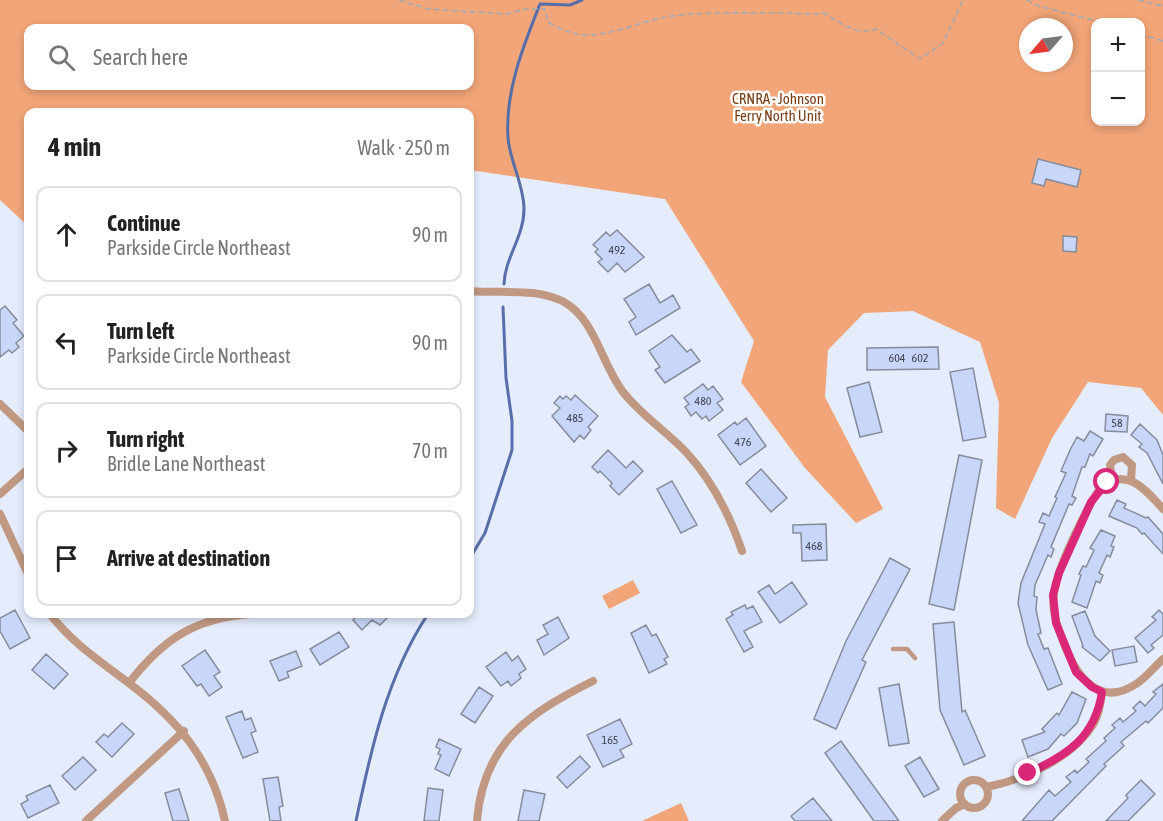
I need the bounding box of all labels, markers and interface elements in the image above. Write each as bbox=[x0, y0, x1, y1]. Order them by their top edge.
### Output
north arrow bbox=[1019, 18, 1073, 72]
map controls bbox=[1091, 18, 1145, 126]
button: + bbox=[1091, 18, 1145, 72]
search box bbox=[24, 24, 474, 90]
icon: search bbox=[45, 41, 78, 74]
text: Search here bbox=[93, 44, 188, 70]
button: − bbox=[1091, 72, 1145, 126]
park label: CRNRA - Johnson Ferry North Unit bbox=[732, 90, 824, 124]
text: 4 min bbox=[48, 132, 101, 162]
text: Walk · 250 m bbox=[358, 136, 450, 159]
text: Continue bbox=[107, 210, 181, 236]
icon: ahead bbox=[50, 218, 83, 251]
text: 90 m bbox=[412, 223, 448, 246]
text: Parkside Circle Northeast bbox=[107, 236, 291, 259]
house number: 492 bbox=[609, 243, 625, 257]
text: Turn left bbox=[107, 318, 174, 344]
icon: left bbox=[50, 326, 83, 359]
text: 90 m bbox=[412, 331, 448, 354]
text: Parkside Circle Northeast bbox=[107, 344, 291, 367]
house number: 604 bbox=[889, 351, 906, 365]
house number: 602 bbox=[912, 351, 928, 365]
house number: 480 bbox=[695, 394, 712, 408]
house number: 485 bbox=[567, 411, 583, 425]
house number: 58 bbox=[1111, 416, 1123, 430]
text: Turn right bbox=[107, 426, 184, 452]
icon: right bbox=[50, 434, 83, 467]
house number: 476 bbox=[735, 435, 752, 449]
text: 70 m bbox=[412, 439, 448, 462]
text: Bridle Lane Northeast bbox=[107, 452, 266, 475]
route start bbox=[1093, 468, 1119, 494]
house number: 468 bbox=[806, 539, 823, 553]
icon: arrive bbox=[50, 542, 83, 575]
text: Arrive at destination bbox=[107, 545, 270, 571]
house number: 165 bbox=[602, 733, 618, 747]
route end bbox=[1014, 759, 1040, 785]

